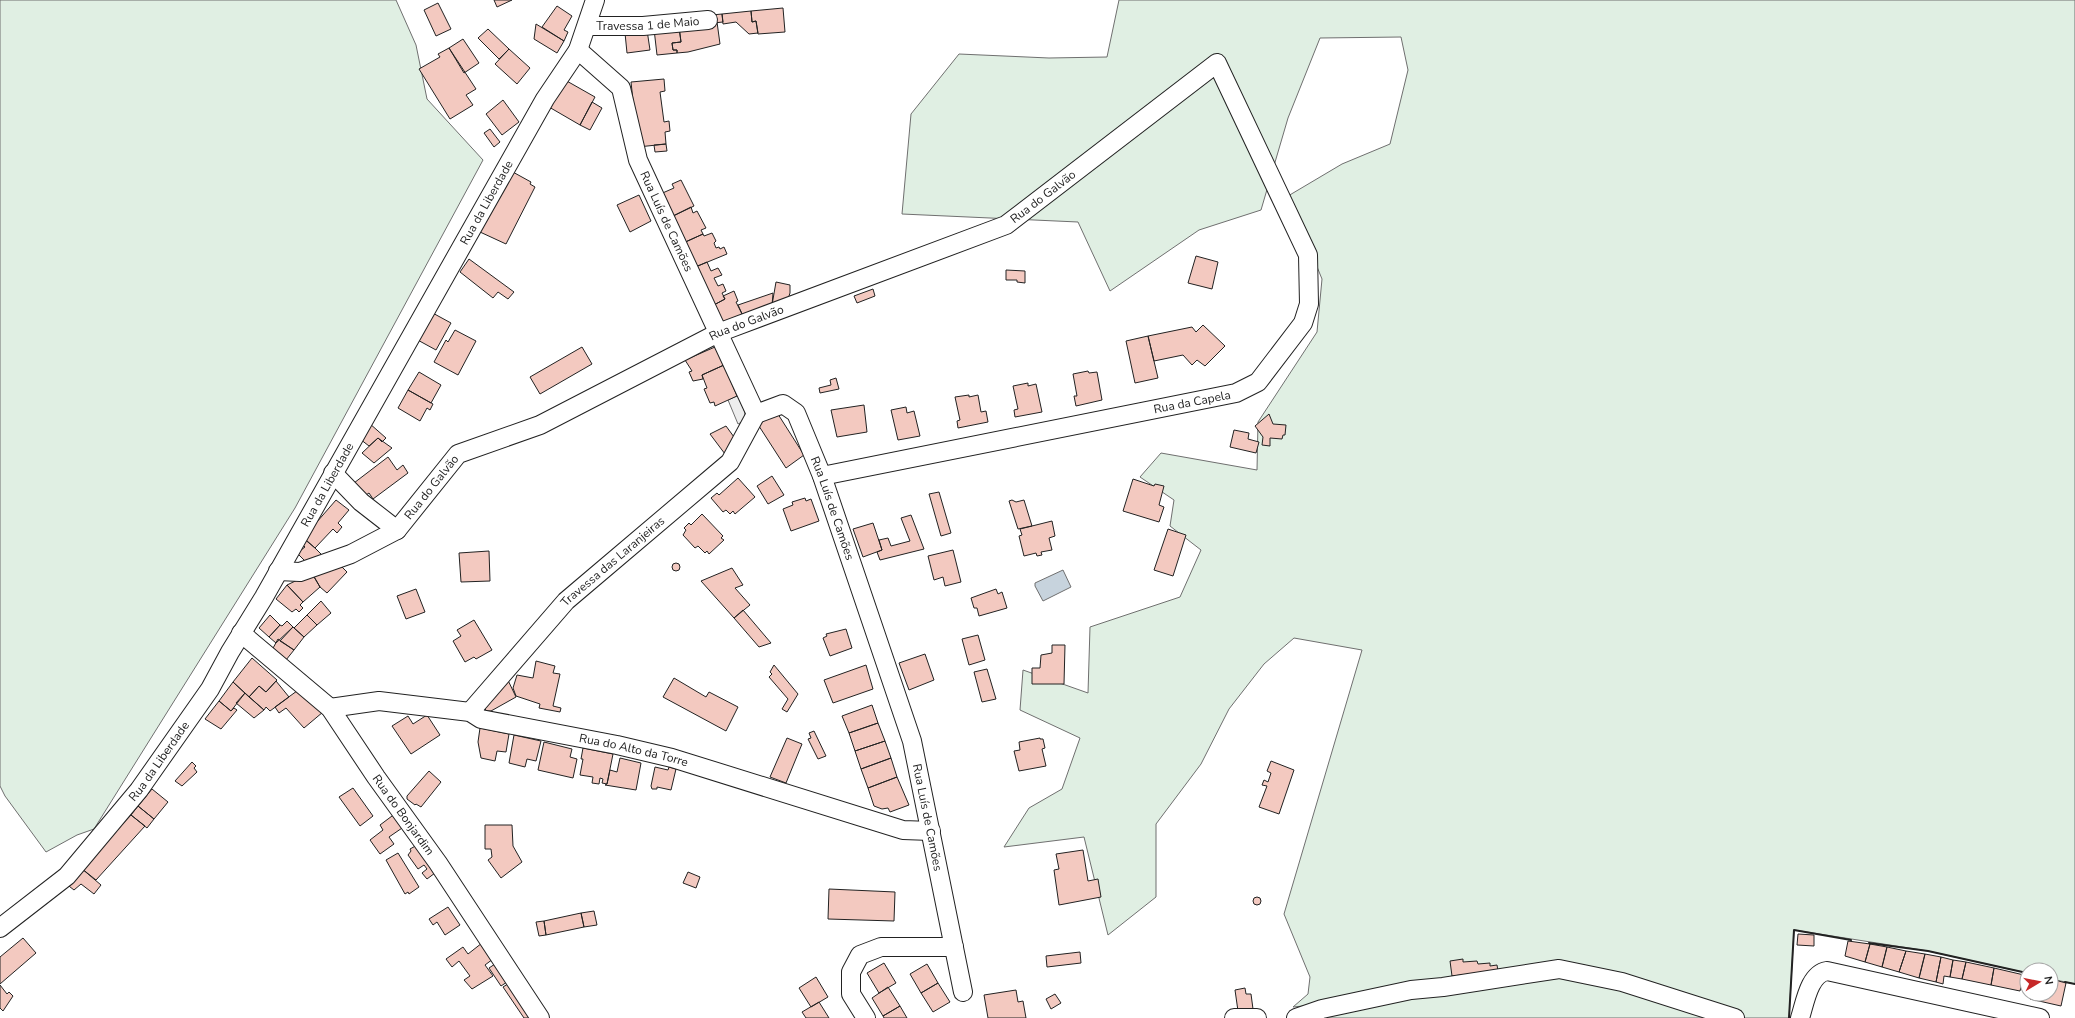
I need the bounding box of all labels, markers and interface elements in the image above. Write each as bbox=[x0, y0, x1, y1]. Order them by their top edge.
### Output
street label: Travessa 1 de Maio bbox=[596, 13, 700, 34]
street label: Rua da Liberdade bbox=[456, 158, 517, 248]
street label: Rua do Galvão bbox=[1007, 166, 1079, 227]
street label: Rua Luís de Camões bbox=[636, 169, 697, 274]
street label: Rua do Galvão bbox=[706, 301, 786, 344]
street label: Rua da Capela bbox=[1152, 387, 1232, 417]
street label: Rua da Liberdade bbox=[297, 440, 357, 530]
street label: Rua do Galvão bbox=[401, 451, 462, 523]
street label: Rua Luís de Camões bbox=[807, 454, 858, 562]
street label: Travessa das Laranjeiras bbox=[557, 513, 668, 610]
street label: Rua da Liberdade bbox=[125, 718, 193, 804]
street label: Rua do Alto da Torre bbox=[578, 730, 690, 771]
street label: Rua Luís de Camões bbox=[909, 762, 946, 873]
street label: Rua do Bonjardim bbox=[369, 771, 438, 859]
north arrow bbox=[2019, 962, 2059, 1002]
text: N bbox=[2040, 975, 2056, 986]

